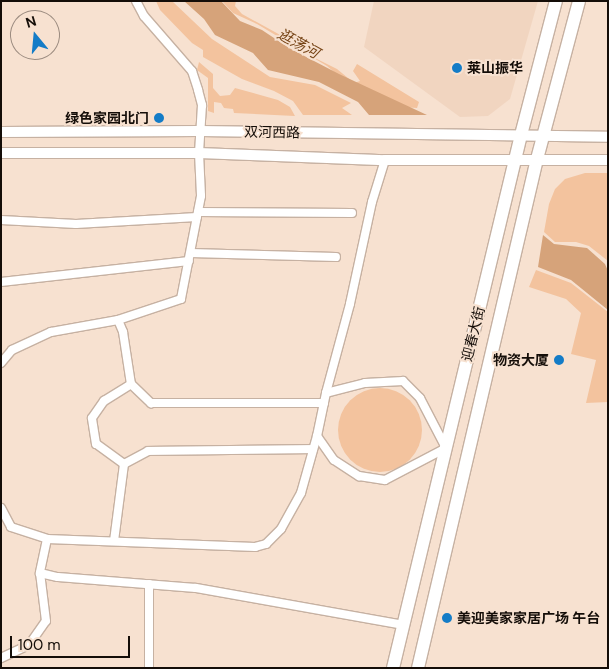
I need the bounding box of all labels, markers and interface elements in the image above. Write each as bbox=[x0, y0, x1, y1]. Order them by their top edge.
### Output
north arrow bbox=[10, 10, 60, 60]
text: N bbox=[23, 12, 38, 32]
water label: 逛荡河 bbox=[274, 25, 322, 63]
place label: 莱山振华 bbox=[467, 60, 523, 76]
marker: 莱山振华 bbox=[451, 62, 463, 74]
place label: 绿色家园北门 bbox=[65, 110, 149, 126]
marker: 绿色家园北门 bbox=[153, 112, 165, 124]
street label: 双河西路 bbox=[244, 123, 300, 141]
street label: 迎春大街 bbox=[458, 305, 488, 363]
place label: 物资大厦 bbox=[493, 352, 549, 368]
marker: 物资大厦 bbox=[553, 354, 565, 366]
place label: 美迎美家家居广场 午台 bbox=[457, 610, 600, 626]
marker: 美迎美家家居广场 午台 bbox=[441, 612, 453, 624]
scale bar bbox=[12, 626, 132, 658]
text: 100 m bbox=[18, 635, 61, 655]

